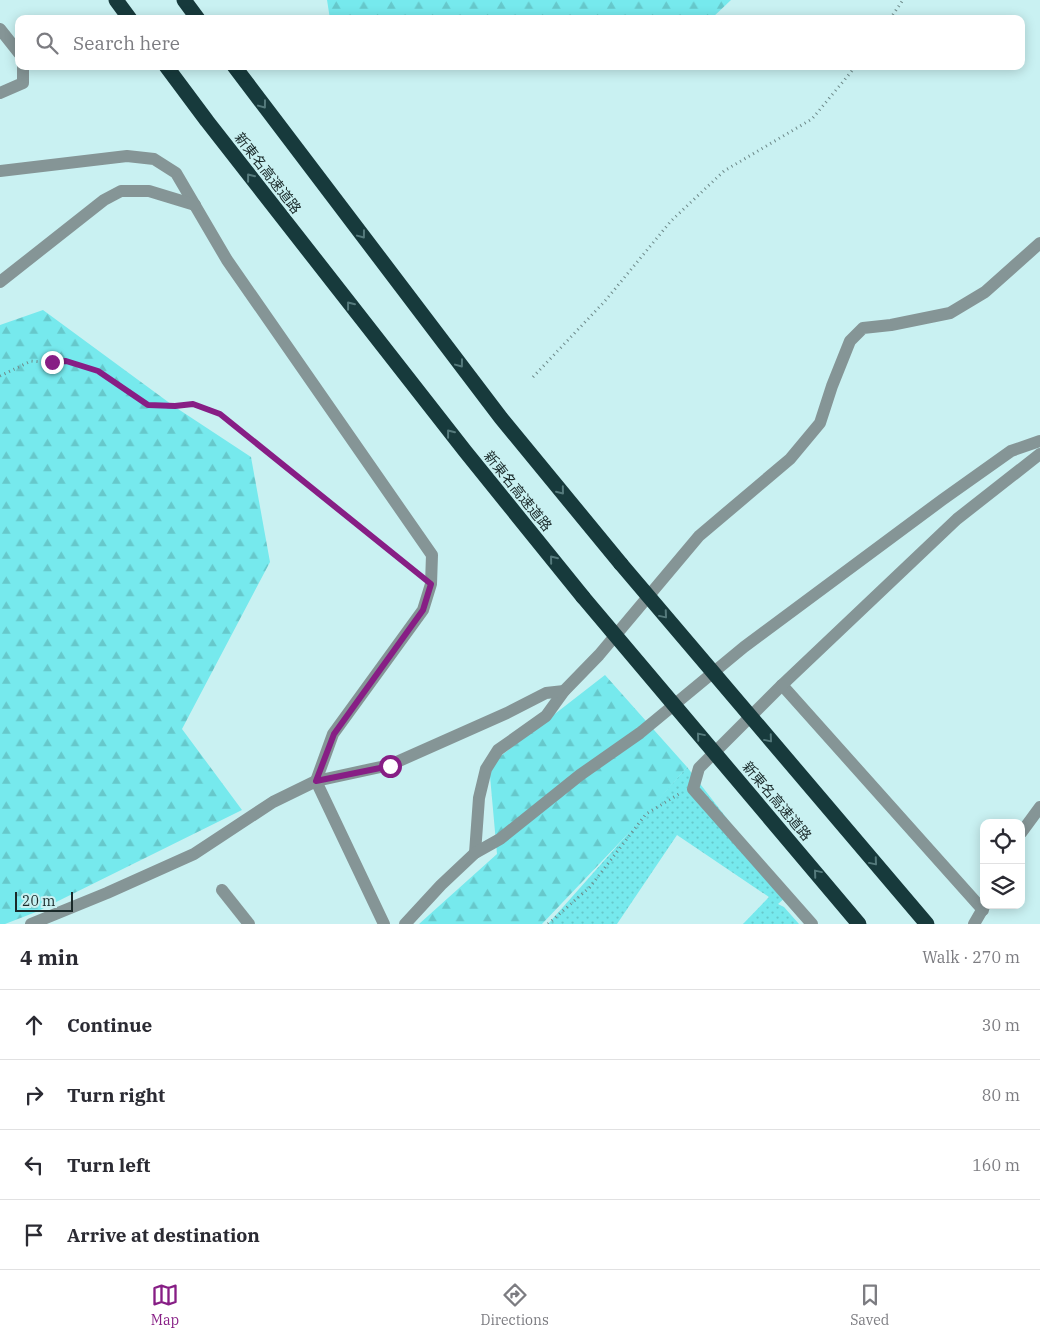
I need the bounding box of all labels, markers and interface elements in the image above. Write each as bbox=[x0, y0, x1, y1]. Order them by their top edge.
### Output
search box bbox=[15, 15, 1025, 70]
icon: search bbox=[33, 29, 61, 57]
text: Search here bbox=[73, 31, 180, 55]
one-way arrow bbox=[258, 99, 266, 108]
street label: 新東名高速道路 bbox=[231, 129, 305, 217]
one-way arrow bbox=[248, 174, 256, 183]
one-way arrow bbox=[356, 229, 364, 238]
one-way arrow bbox=[348, 302, 356, 311]
route end bbox=[41, 351, 64, 374]
one-way arrow bbox=[454, 358, 463, 368]
one-way arrow bbox=[448, 430, 456, 439]
street label: 新東名高速道路 bbox=[480, 447, 556, 535]
one-way arrow bbox=[555, 486, 564, 495]
one-way arrow bbox=[550, 556, 558, 565]
one-way arrow bbox=[658, 609, 667, 618]
one-way arrow bbox=[698, 733, 706, 742]
one-way arrow bbox=[763, 733, 772, 742]
route start bbox=[379, 755, 402, 778]
street label: 新東名高速道路 bbox=[739, 758, 815, 844]
map controls bbox=[980, 819, 1025, 909]
button: locate bbox=[980, 819, 1025, 864]
one-way arrow bbox=[868, 857, 877, 866]
button: layers bbox=[980, 864, 1025, 909]
one-way arrow bbox=[813, 870, 822, 879]
scale bar bbox=[15, 889, 72, 912]
text: 20 m bbox=[22, 892, 55, 910]
text: 4 min bbox=[20, 943, 79, 971]
text: Walk · 270 m bbox=[922, 947, 1020, 967]
icon: ahead bbox=[20, 1011, 48, 1039]
text: Continue bbox=[67, 1013, 152, 1037]
text: 30 m bbox=[982, 1015, 1020, 1035]
icon: right bbox=[20, 1081, 48, 1109]
text: Turn right bbox=[67, 1083, 165, 1107]
text: 80 m bbox=[982, 1085, 1020, 1105]
icon: left bbox=[20, 1151, 48, 1179]
text: Turn left bbox=[67, 1153, 150, 1177]
text: 160 m bbox=[972, 1155, 1020, 1175]
icon: arrive bbox=[20, 1221, 48, 1249]
text: Arrive at destination bbox=[67, 1223, 260, 1247]
tab: Map bbox=[151, 1281, 179, 1329]
tab: Directions bbox=[481, 1281, 549, 1329]
tab: Saved bbox=[850, 1281, 889, 1329]

